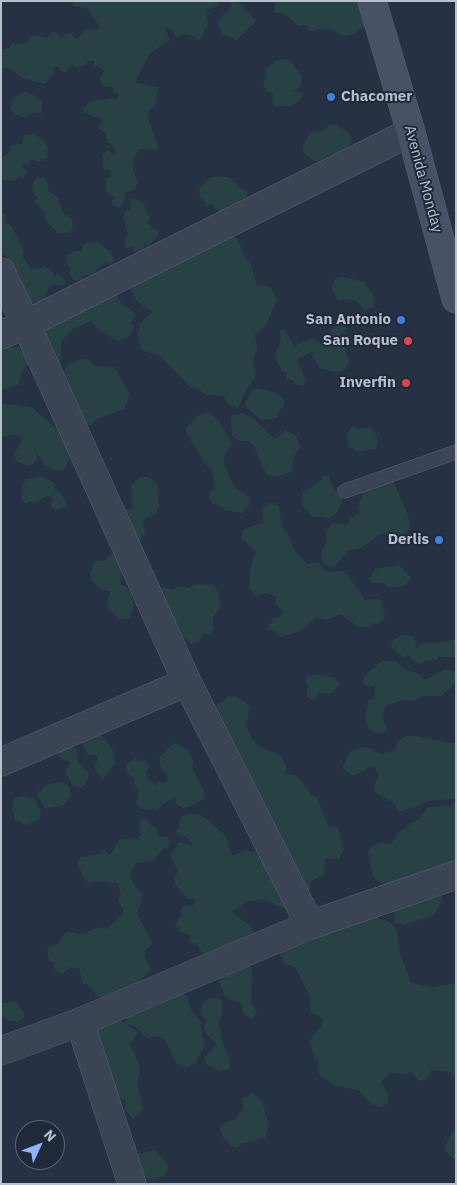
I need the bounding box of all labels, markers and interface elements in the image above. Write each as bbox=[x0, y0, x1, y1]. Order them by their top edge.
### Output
place label: Chacomer bbox=[341, 88, 412, 106]
marker: Chacomer bbox=[325, 91, 337, 103]
street label: Avenida Monday bbox=[400, 123, 446, 235]
place label: San Antonio bbox=[306, 311, 391, 329]
marker: San Antonio bbox=[395, 314, 407, 326]
place label: San Roque bbox=[323, 332, 398, 350]
marker: San Roque bbox=[402, 335, 414, 347]
place label: Inverfin bbox=[339, 374, 396, 392]
marker: Inverfin bbox=[400, 377, 412, 389]
place label: Derlis bbox=[388, 531, 429, 549]
marker: Derlis bbox=[433, 534, 445, 546]
north arrow bbox=[15, 1120, 65, 1170]
text: N bbox=[40, 1126, 60, 1145]

